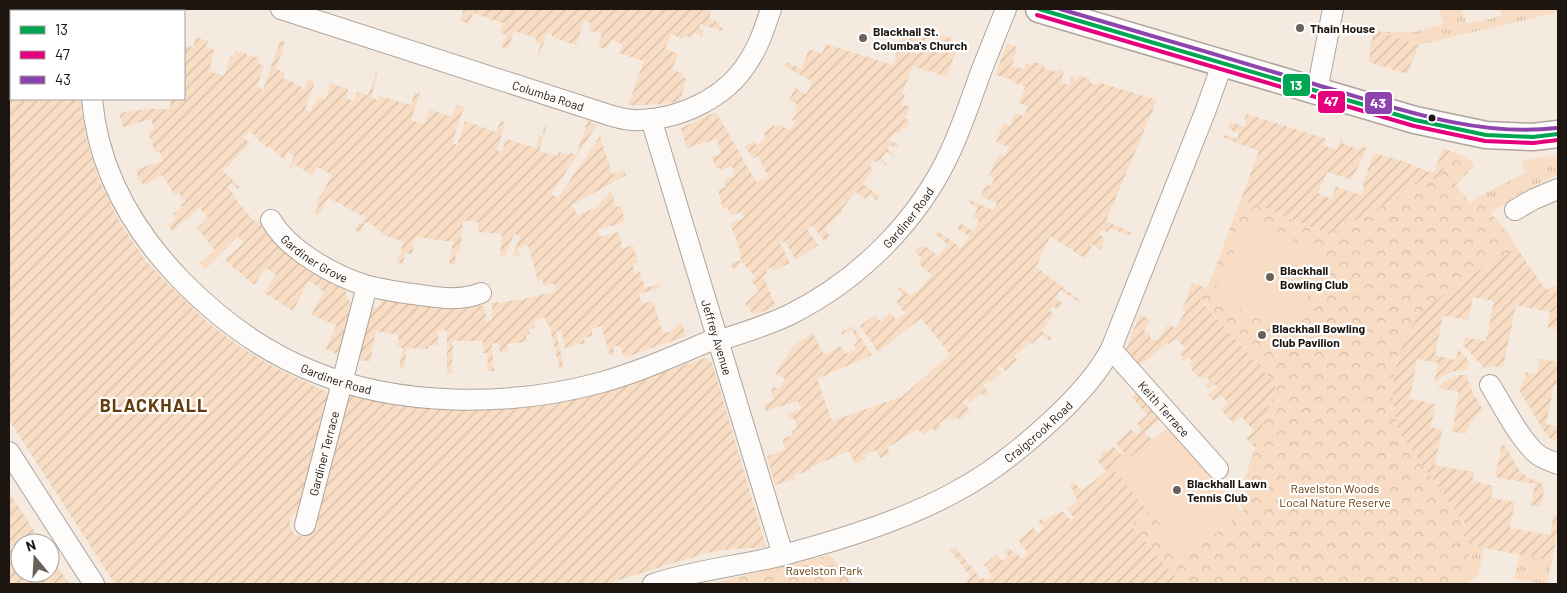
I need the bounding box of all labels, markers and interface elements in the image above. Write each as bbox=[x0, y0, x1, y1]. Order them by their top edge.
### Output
legend bbox=[10, 10, 185, 100]
text: 13 bbox=[55, 20, 68, 38]
place label: Thain House bbox=[1310, 21, 1376, 35]
marker: Thain House bbox=[1294, 22, 1306, 34]
place label: Blackhall St. Columba's Church bbox=[873, 24, 967, 52]
marker: Blackhall St. Columba's Church bbox=[857, 32, 869, 44]
text: 47 bbox=[55, 45, 70, 63]
text: 43 bbox=[55, 70, 71, 88]
line badge: 13 bbox=[1282, 73, 1311, 97]
text: 13 bbox=[1290, 76, 1302, 93]
street label: Columba Road bbox=[511, 77, 586, 114]
line badge: 47 bbox=[1317, 90, 1346, 114]
line badge: 43 bbox=[1364, 91, 1393, 115]
text: 47 bbox=[1324, 92, 1338, 109]
text: 43 bbox=[1370, 94, 1386, 111]
unlabelled marker bbox=[1427, 113, 1437, 123]
street label: Gardiner Road bbox=[880, 184, 936, 251]
street label: Gardiner Grove bbox=[278, 231, 350, 285]
place label: Blackhall Bowling Club bbox=[1280, 263, 1349, 291]
marker: Blackhall Bowling Club bbox=[1264, 271, 1276, 283]
street label: Jeffrey Avenue bbox=[699, 298, 735, 377]
place label: Blackhall Bowling Club Pavilion bbox=[1272, 321, 1365, 349]
marker: Blackhall Bowling Club Pavilion bbox=[1256, 329, 1268, 341]
street label: Gardiner Road bbox=[299, 360, 373, 396]
street label: Keith Terrace bbox=[1136, 378, 1193, 439]
district label: BLACKHALL bbox=[100, 394, 208, 416]
street label: Craigcrook Road bbox=[1001, 398, 1075, 465]
street label: Gardiner Terrace bbox=[306, 410, 341, 497]
place label: Blackhall Lawn Tennis Club bbox=[1187, 476, 1267, 504]
park label: Ravelston Woods Local Nature Reserve bbox=[1279, 481, 1391, 509]
marker: Blackhall Lawn Tennis Club bbox=[1171, 484, 1183, 496]
north arrow bbox=[10, 533, 60, 583]
text: N bbox=[24, 536, 38, 555]
park label: Ravelston Park bbox=[786, 563, 863, 577]

